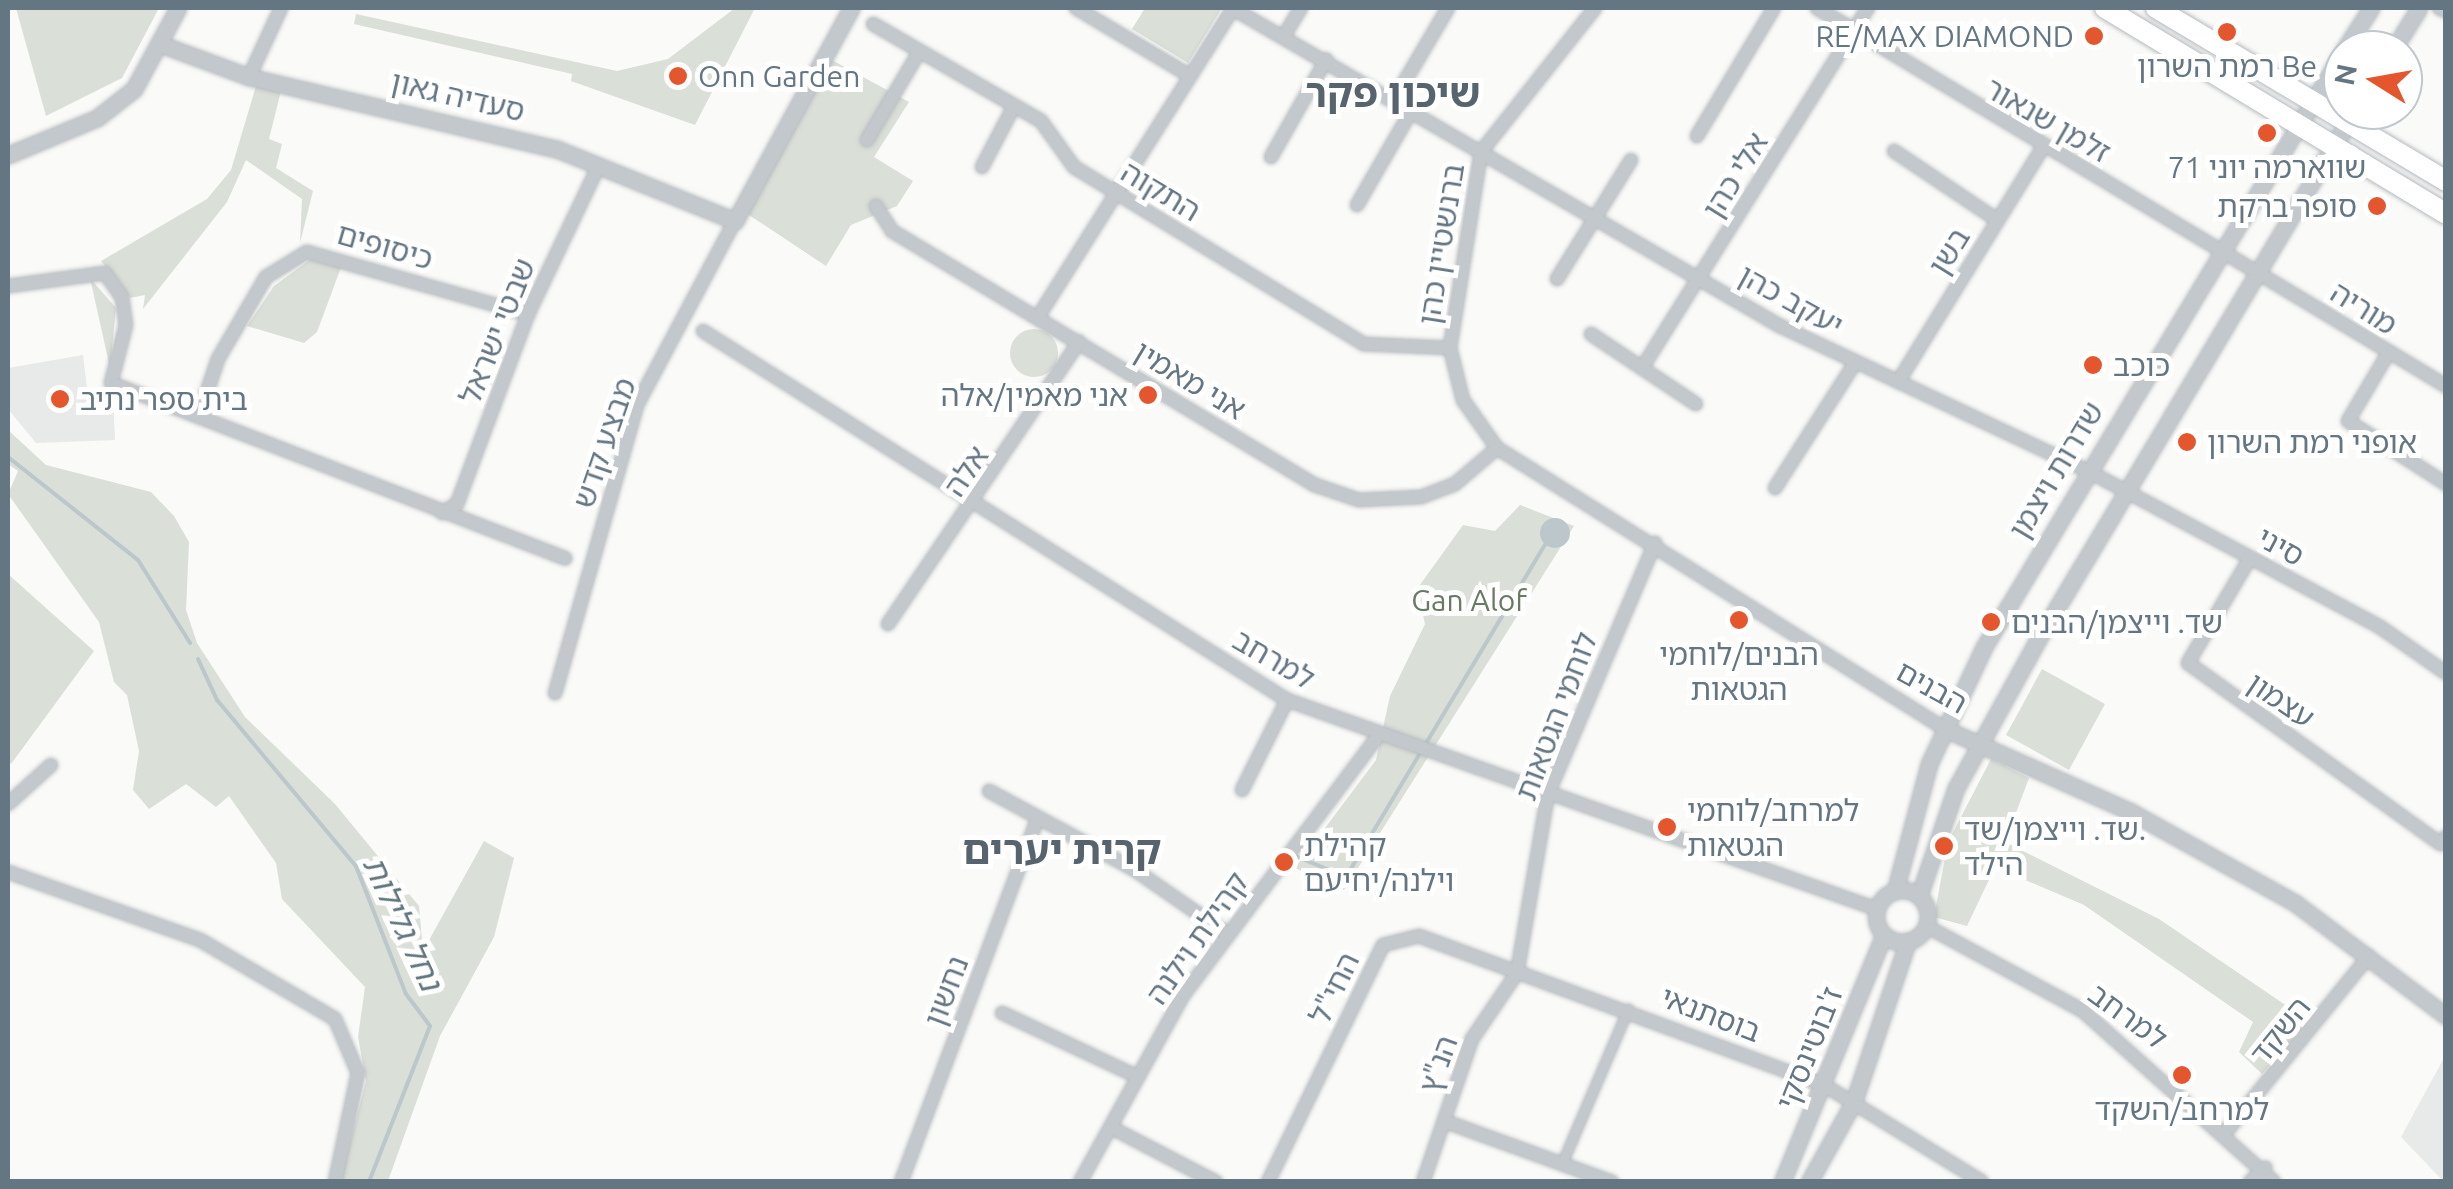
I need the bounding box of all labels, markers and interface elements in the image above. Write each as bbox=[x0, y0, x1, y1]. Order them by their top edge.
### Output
place label: RE/MAX DIAMOND bbox=[1815, 18, 2074, 54]
marker: רמת השרון Be bbox=[2216, 21, 2238, 43]
marker: RE/MAX DIAMOND bbox=[2083, 25, 2105, 47]
north arrow bbox=[2323, 30, 2423, 130]
place label: רמת השרון Be bbox=[2137, 48, 2317, 84]
place label: Onn Garden bbox=[698, 58, 860, 94]
text: N bbox=[2328, 61, 2362, 88]
street label: סעדיה גאון bbox=[388, 63, 528, 129]
marker: Onn Garden bbox=[667, 65, 689, 87]
district label: שיכון פקר bbox=[1305, 69, 1481, 117]
street label: זלמן שנאור bbox=[1979, 70, 2117, 170]
marker: שווארמה יוני 71 bbox=[2256, 122, 2278, 144]
street label: אלי כהן bbox=[1695, 125, 1775, 225]
place label: שווארמה יוני 71 bbox=[2168, 149, 2366, 185]
street label: התקוה bbox=[1115, 153, 1207, 229]
street label: ברנשטיין כהן bbox=[1410, 161, 1472, 327]
place label: סופר ברקת bbox=[2217, 188, 2357, 224]
marker: סופר ברקת bbox=[2366, 195, 2388, 217]
street label: כיסופים bbox=[333, 215, 437, 277]
street label: בשן bbox=[1921, 221, 1977, 281]
street label: שבטי ישראל bbox=[452, 253, 542, 409]
street label: יעקב כהן bbox=[1733, 257, 1849, 343]
street label: מוריה bbox=[2324, 274, 2404, 342]
street label: אני מאמין bbox=[1128, 333, 1252, 427]
place label: כוכב bbox=[2113, 347, 2170, 383]
marker: כוכב bbox=[2082, 354, 2104, 376]
street label: מבצע קדש bbox=[565, 373, 643, 513]
place label: אני מאמין/אלה bbox=[941, 377, 1128, 413]
place label: בית ספר נתיב bbox=[80, 381, 248, 417]
marker: אני מאמין/אלה bbox=[1137, 384, 1159, 406]
marker: בית ספר נתיב bbox=[49, 388, 71, 410]
street label: שדרות ויצמן bbox=[2001, 395, 2111, 545]
place label: אופני רמת השרון bbox=[2207, 424, 2417, 460]
marker: אופני רמת השרון bbox=[2176, 431, 2198, 453]
street label: אלה bbox=[936, 439, 996, 503]
street label: סיני bbox=[2251, 519, 2311, 573]
park label: Gan Alof bbox=[1411, 582, 1527, 618]
place label: שד. וייצמן/הבנים bbox=[2011, 604, 2223, 640]
marker: הבנים/לוחמי הגטאות bbox=[1728, 609, 1750, 631]
marker: שד. וייצמן/הבנים bbox=[1980, 611, 2002, 633]
street label: למרחב bbox=[1227, 621, 1321, 697]
street label: לוחמי הגטאות bbox=[1507, 627, 1605, 805]
place label: הבנים/לוחמי הגטאות bbox=[1659, 636, 1819, 706]
street label: הבנים bbox=[1890, 653, 1974, 721]
street label: עצמון bbox=[2241, 665, 2321, 735]
place label: למרחב/לוחמי הגטאות bbox=[1687, 792, 1859, 862]
place label: שד. וייצמן/שד. הילד bbox=[1964, 811, 2146, 882]
marker: למרחב/לוחמי הגטאות bbox=[1656, 816, 1678, 838]
district label: קרית יערים bbox=[963, 826, 1161, 874]
place label: קהילת וילנה/יחיעם bbox=[1304, 827, 1454, 898]
marker: שד. וייצמן/שד. הילד bbox=[1933, 835, 1955, 857]
water label: נחל גלילות bbox=[355, 850, 451, 996]
marker: קהילת וילנה/יחיעם bbox=[1273, 851, 1295, 873]
street label: קהילת וילנה bbox=[1138, 865, 1256, 1011]
street label: החי"ל bbox=[1301, 946, 1367, 1030]
street label: נחשון bbox=[916, 951, 976, 1031]
street label: למרחב bbox=[2082, 976, 2174, 1056]
street label: בוסתנאי bbox=[1656, 978, 1766, 1050]
street label: ז'בוטינסקי bbox=[1768, 981, 1850, 1115]
street label: השקד bbox=[2242, 989, 2318, 1071]
street label: הנ"ץ bbox=[1411, 1031, 1465, 1097]
marker: למרחב/השקד bbox=[2171, 1064, 2193, 1086]
place label: למרחב/השקד bbox=[2095, 1091, 2269, 1127]

